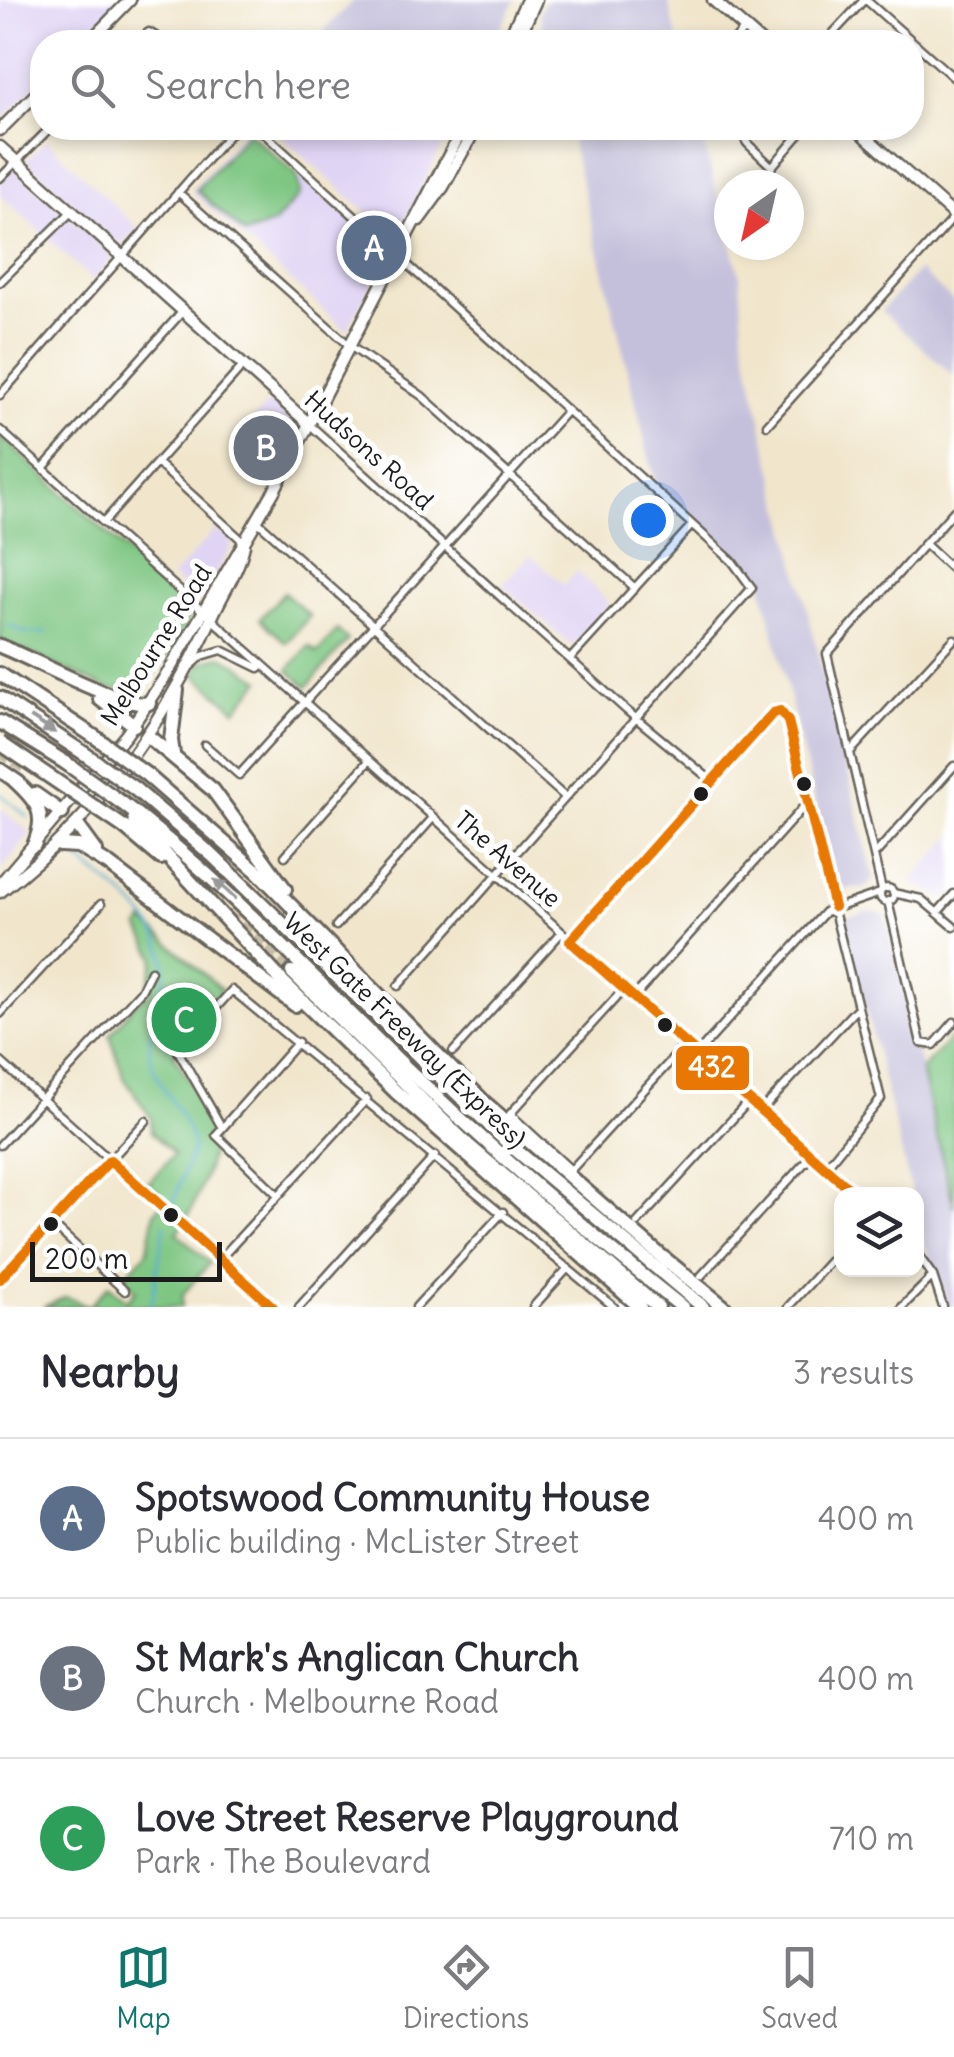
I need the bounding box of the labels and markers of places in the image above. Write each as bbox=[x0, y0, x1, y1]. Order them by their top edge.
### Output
pin: A bbox=[342, 210, 406, 286]
pin: B bbox=[234, 410, 298, 486]
unlabelled marker bbox=[794, 774, 814, 794]
unlabelled marker bbox=[691, 784, 711, 804]
pin: C bbox=[152, 982, 216, 1058]
unlabelled marker bbox=[655, 1015, 675, 1035]
unlabelled marker bbox=[161, 1205, 181, 1225]
unlabelled marker bbox=[41, 1214, 61, 1234]

